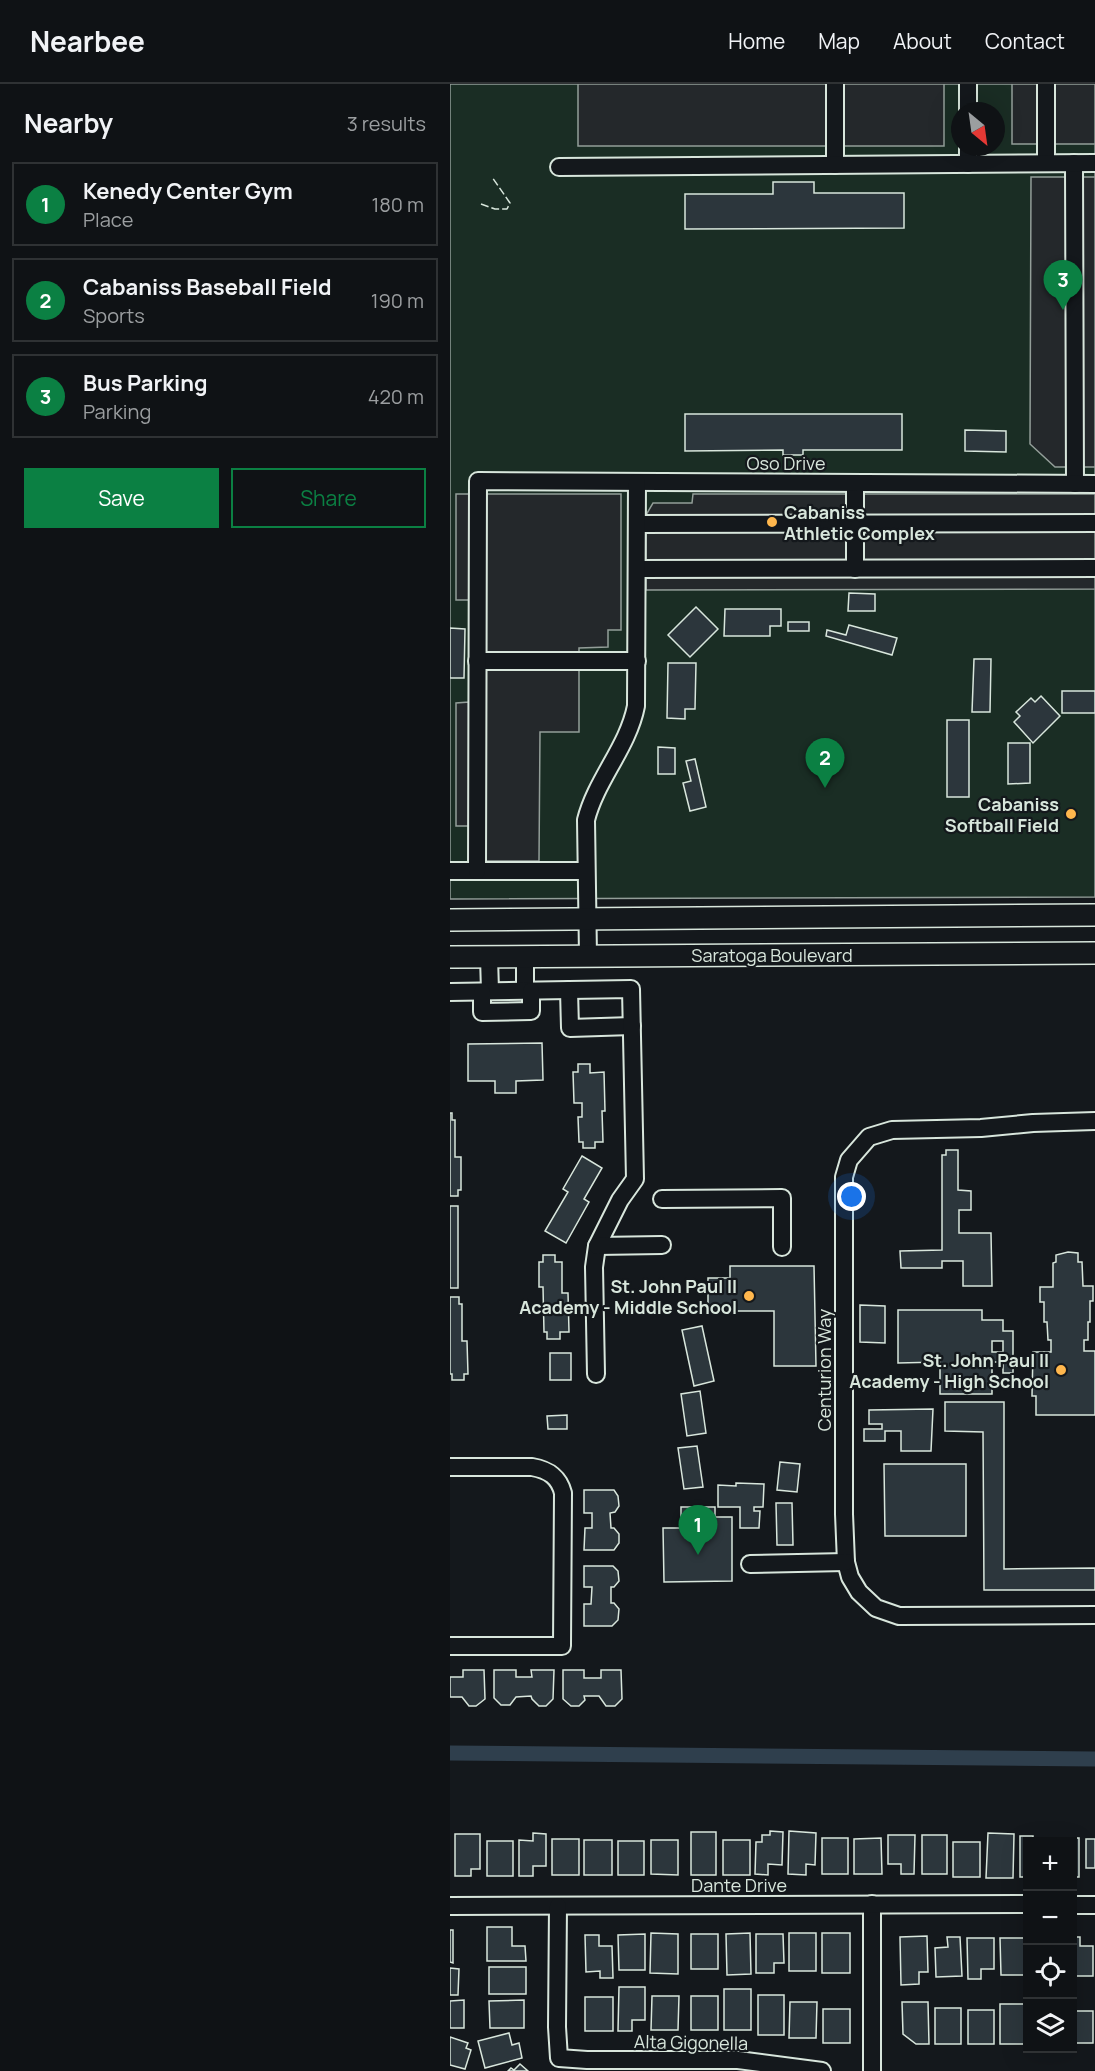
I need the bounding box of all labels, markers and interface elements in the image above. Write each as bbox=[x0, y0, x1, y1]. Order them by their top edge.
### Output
text: Nearbee bbox=[30, 22, 145, 60]
text: Home bbox=[728, 27, 785, 55]
text: Map bbox=[818, 27, 860, 55]
text: About bbox=[893, 27, 952, 55]
text: Contact bbox=[985, 27, 1065, 55]
north arrow bbox=[951, 102, 1005, 156]
text: Nearby bbox=[24, 105, 113, 141]
text: 3 results bbox=[347, 110, 426, 137]
text: Kenedy Center Gym bbox=[83, 176, 293, 206]
text: 1 bbox=[41, 191, 50, 218]
text: 180 m bbox=[371, 191, 424, 218]
text: Place bbox=[83, 206, 133, 233]
pin: 3 bbox=[1044, 260, 1082, 310]
text: Cabaniss Baseball Field bbox=[83, 272, 332, 302]
text: 2 bbox=[40, 287, 51, 314]
text: 190 m bbox=[371, 287, 424, 314]
text: Sports bbox=[83, 302, 145, 329]
text: Bus Parking bbox=[83, 368, 207, 398]
text: 3 bbox=[40, 383, 51, 410]
text: 420 m bbox=[368, 383, 424, 410]
text: Parking bbox=[83, 398, 151, 425]
street label: Oso Drive bbox=[747, 451, 825, 475]
button: Save bbox=[24, 468, 219, 528]
button: Share bbox=[231, 468, 426, 528]
place label: Cabaniss Athletic Complex bbox=[784, 500, 935, 545]
marker: Cabaniss Athletic Complex bbox=[765, 515, 779, 529]
pin: 2 bbox=[806, 738, 844, 788]
place label: Cabaniss Softball Field bbox=[945, 792, 1059, 837]
marker: Cabaniss Softball Field bbox=[1064, 807, 1078, 821]
street label: Saratoga Boulevard bbox=[691, 943, 853, 967]
your location bbox=[837, 1182, 866, 1211]
place label: St. John Paul II Academy - Middle School bbox=[519, 1274, 737, 1319]
marker: St. John Paul II Academy - Middle School bbox=[742, 1289, 756, 1303]
street label: Centurion Way bbox=[812, 1308, 836, 1431]
place label: St. John Paul II Academy - High School bbox=[849, 1348, 1049, 1393]
marker: St. John Paul II Academy - High School bbox=[1054, 1363, 1068, 1377]
pin: 1 bbox=[678, 1506, 718, 1555]
map controls bbox=[1023, 1837, 1077, 2053]
button: + bbox=[1023, 1837, 1077, 1891]
street label: Dante Drive bbox=[691, 1873, 787, 1897]
button: − bbox=[1023, 1891, 1077, 1945]
button: locate bbox=[1023, 1945, 1077, 1999]
button: layers bbox=[1023, 1999, 1077, 2053]
street label: Alta Gigonella bbox=[634, 2029, 748, 2055]

